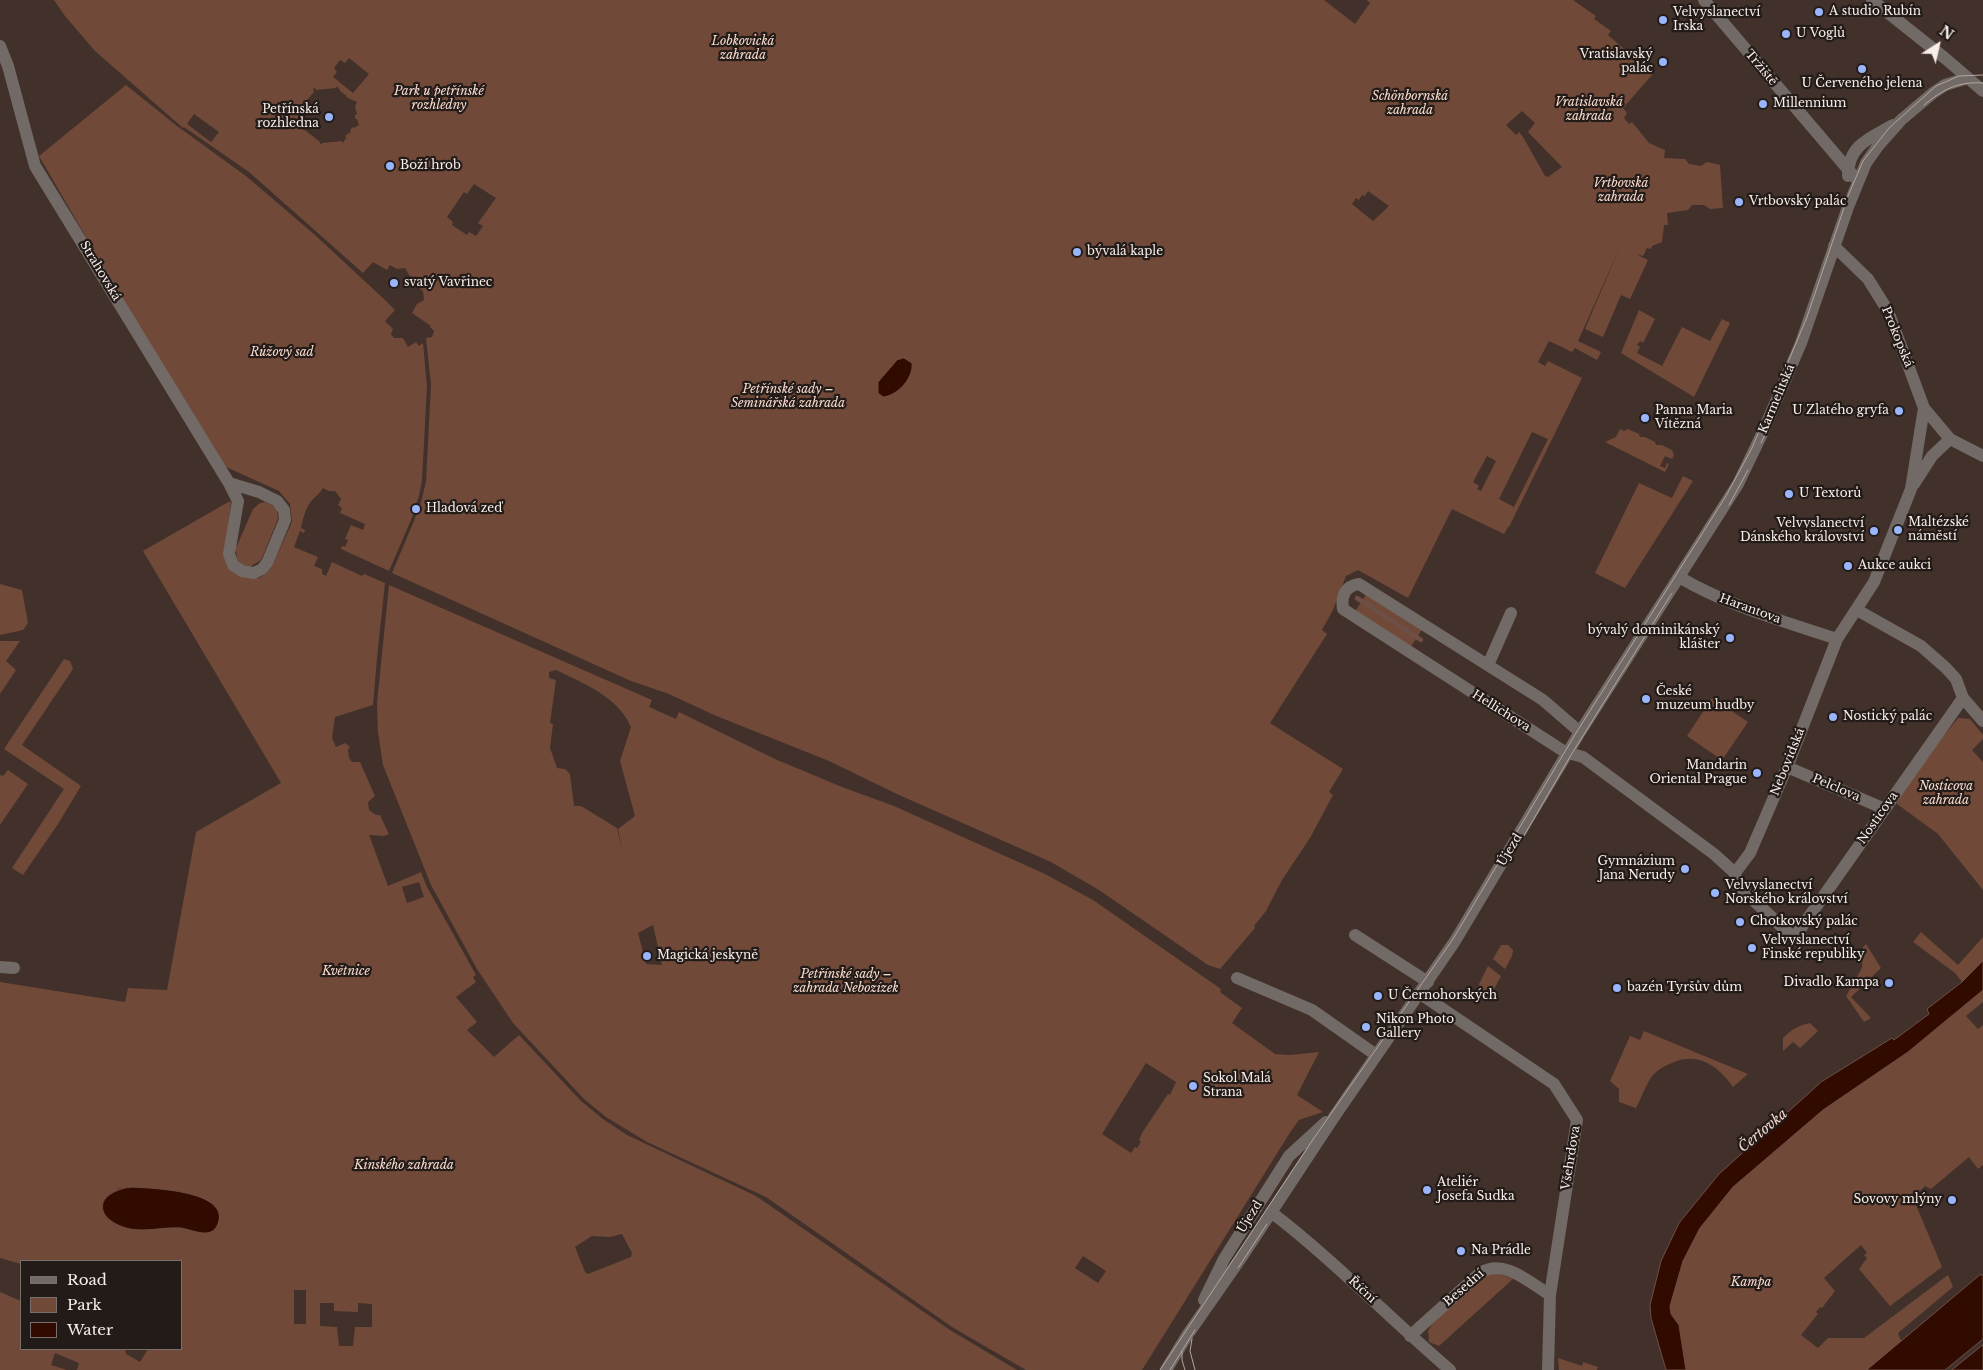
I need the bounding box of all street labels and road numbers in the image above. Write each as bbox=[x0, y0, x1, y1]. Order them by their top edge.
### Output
street label: Tržiště bbox=[1742, 47, 1780, 89]
street label: Strahovská bbox=[77, 239, 123, 303]
street label: Prokopská bbox=[1878, 305, 1916, 369]
street label: Karmelitská bbox=[1756, 362, 1798, 436]
street label: Harantova bbox=[1717, 591, 1783, 627]
street label: Hellichova bbox=[1469, 687, 1533, 735]
street label: Nebovidská bbox=[1768, 726, 1808, 798]
street label: Pelclova bbox=[1810, 772, 1862, 804]
street label: Nosticova bbox=[1855, 789, 1901, 847]
street label: Újezd bbox=[1495, 831, 1525, 869]
street label: Všehrdova bbox=[1559, 1125, 1583, 1191]
street label: Újezd bbox=[1234, 1198, 1266, 1236]
street label: Besední bbox=[1441, 1267, 1487, 1309]
street label: Říční bbox=[1345, 1274, 1379, 1306]

